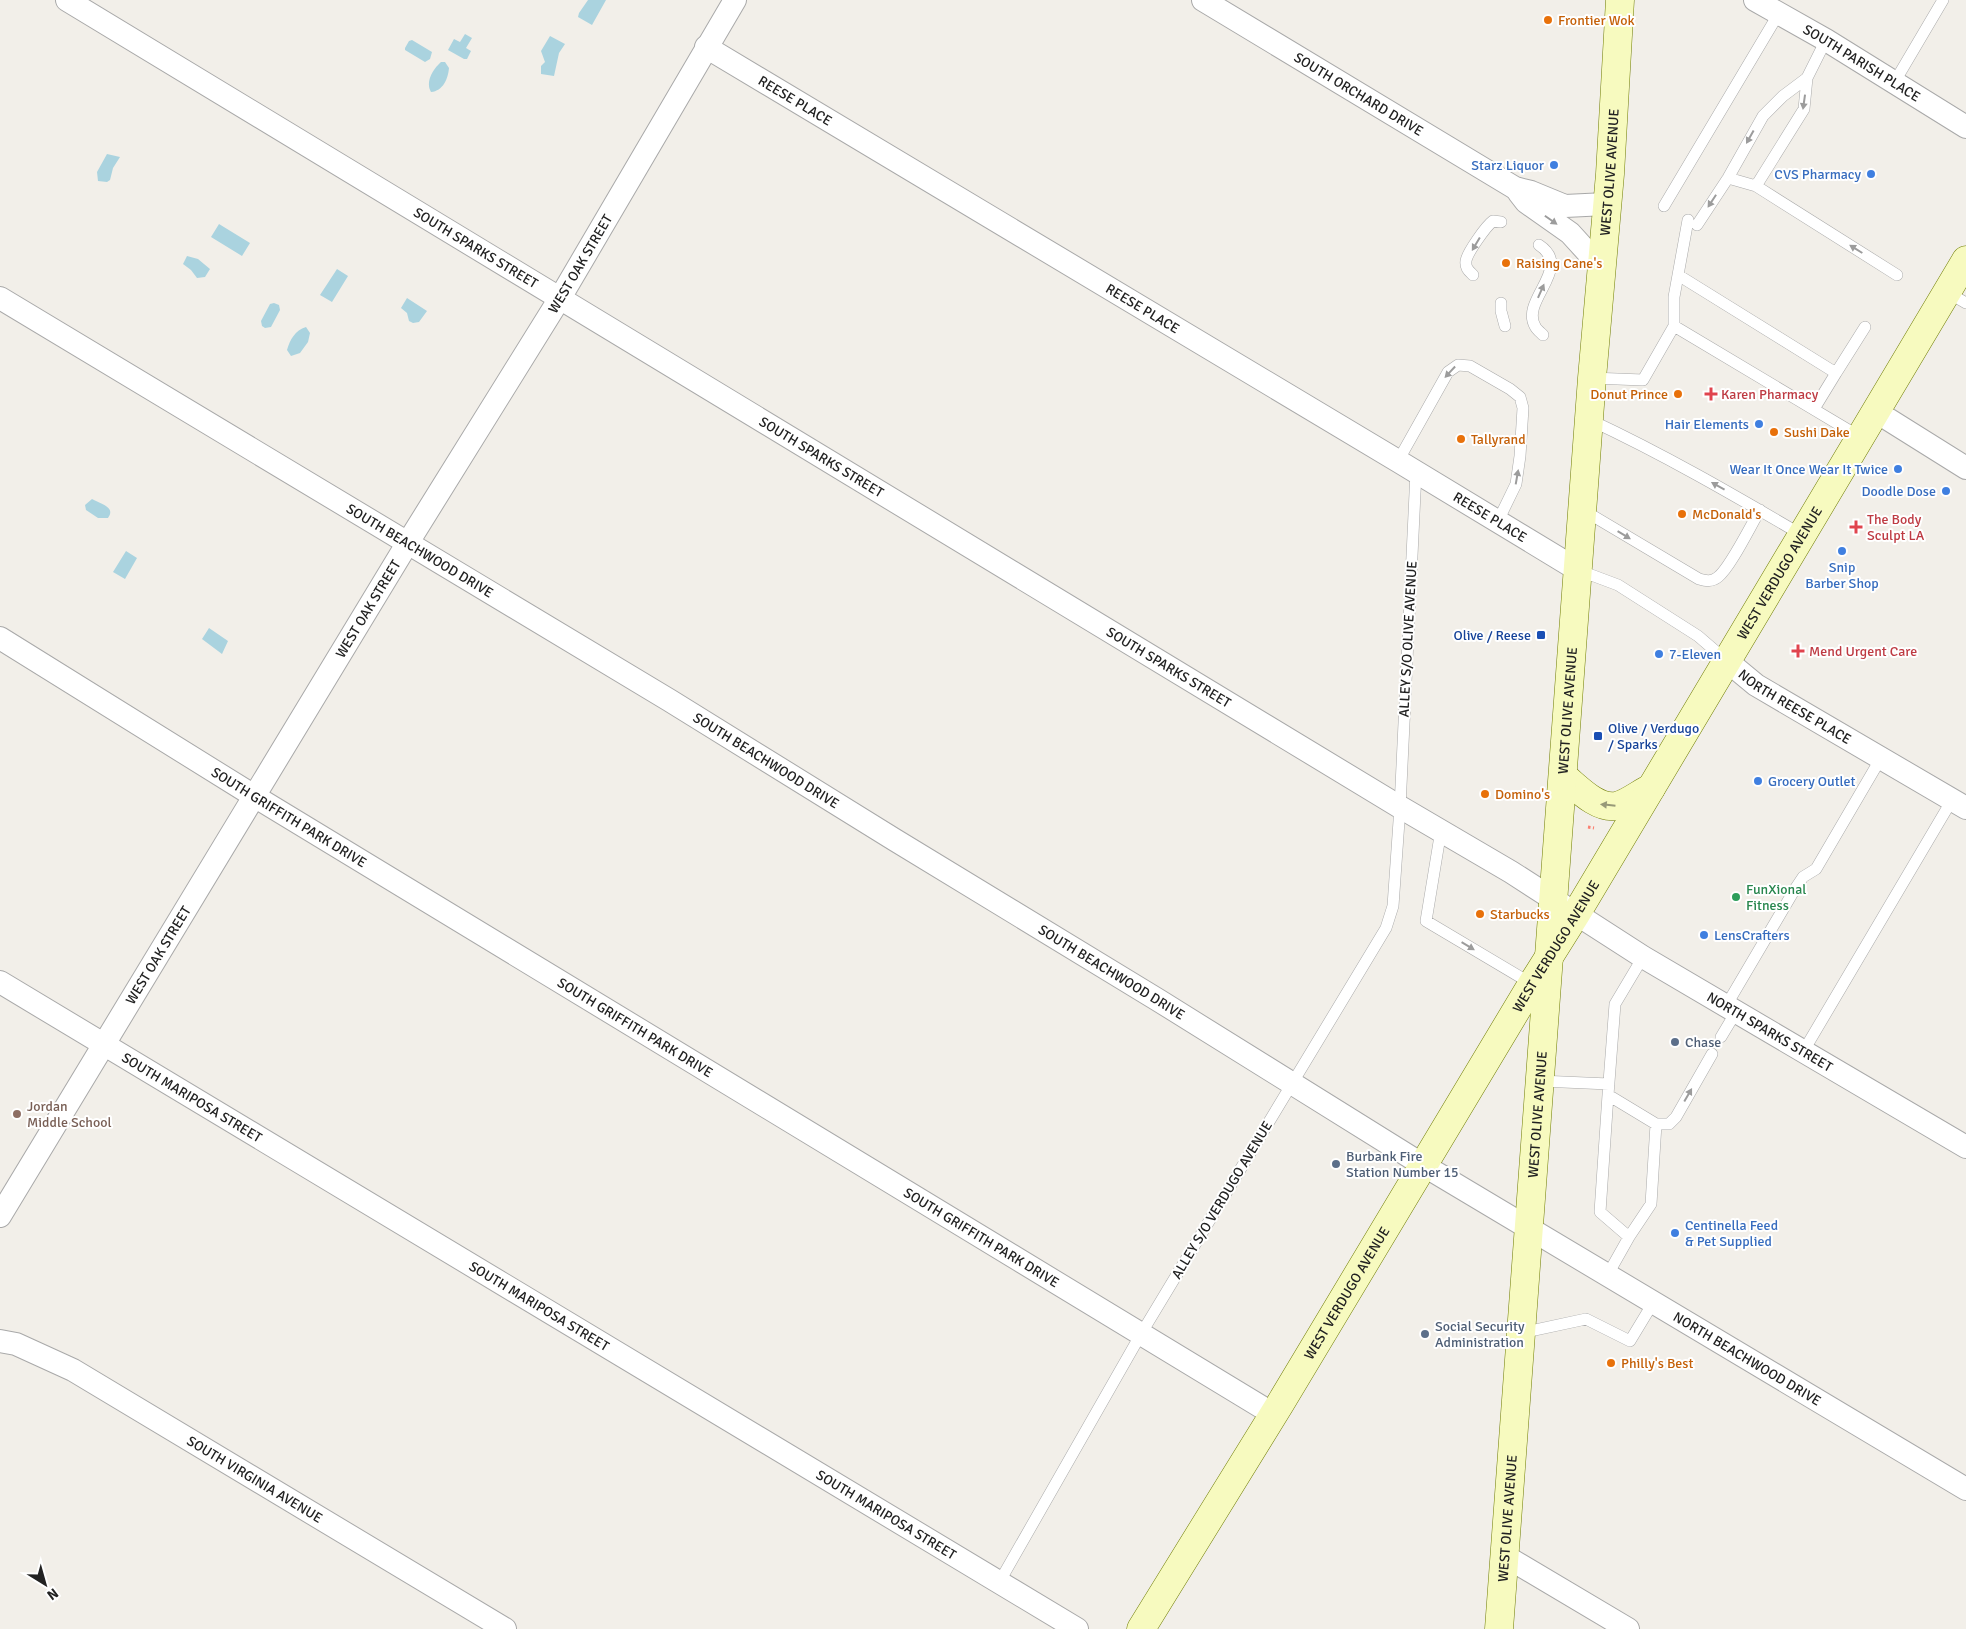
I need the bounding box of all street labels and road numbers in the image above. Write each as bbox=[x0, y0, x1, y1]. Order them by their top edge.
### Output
street label: SOUTH PARISH PLACE bbox=[1800, 21, 1924, 105]
street label: SOUTH ORCHARD DRIVE bbox=[1291, 48, 1427, 139]
street label: REESE PLACE bbox=[755, 72, 835, 129]
street label: WEST OLIVE AVENUE bbox=[1596, 108, 1622, 236]
street label: SOUTH SPARKS STREET bbox=[411, 203, 541, 292]
street label: WEST OAK STREET bbox=[544, 211, 616, 316]
street label: REESE PLACE bbox=[1103, 280, 1183, 337]
street label: SOUTH SPARKS STREET bbox=[756, 413, 887, 501]
street label: REESE PLACE bbox=[1450, 488, 1530, 546]
street label: SOUTH BEACHWOOD DRIVE bbox=[343, 500, 497, 601]
street label: WEST VERDUGO AVENUE bbox=[1733, 503, 1826, 643]
street label: WEST OAK STREET bbox=[332, 556, 404, 661]
street label: ALLEY S/O OLIVE AVENUE bbox=[1395, 560, 1421, 718]
street label: SOUTH SPARKS STREET bbox=[1104, 623, 1234, 711]
street label: WEST OLIVE AVENUE bbox=[1554, 646, 1580, 775]
street label: NORTH REESE PLACE bbox=[1735, 665, 1854, 747]
street label: SOUTH BEACHWOOD DRIVE bbox=[690, 709, 842, 812]
street label: SOUTH GRIFFITH PARK DRIVE bbox=[208, 763, 370, 871]
street label: WEST VERDUGO AVENUE bbox=[1509, 877, 1603, 1015]
street label: WEST OAK STREET bbox=[122, 903, 194, 1007]
street label: SOUTH BEACHWOOD DRIVE bbox=[1035, 921, 1188, 1023]
street label: SOUTH GRIFFITH PARK DRIVE bbox=[554, 974, 716, 1081]
street label: NORTH SPARKS STREET bbox=[1704, 988, 1836, 1075]
street label: SOUTH MARIPOSA STREET bbox=[119, 1049, 265, 1146]
street label: WEST OLIVE AVENUE bbox=[1524, 1050, 1550, 1179]
street label: ALLEY S/O VERDUGO AVENUE bbox=[1168, 1118, 1276, 1282]
street label: SOUTH GRIFFITH PARK DRIVE bbox=[901, 1184, 1062, 1291]
street label: WEST VERDUGO AVENUE bbox=[1300, 1223, 1393, 1362]
street label: SOUTH MARIPOSA STREET bbox=[466, 1257, 612, 1355]
street label: NORTH BEACHWOOD DRIVE bbox=[1670, 1308, 1824, 1409]
street label: SOUTH VIRGINIA AVENUE bbox=[184, 1432, 326, 1526]
street label: WEST OLIVE AVENUE bbox=[1494, 1454, 1520, 1583]
street label: SOUTH MARIPOSA STREET bbox=[813, 1466, 960, 1563]

